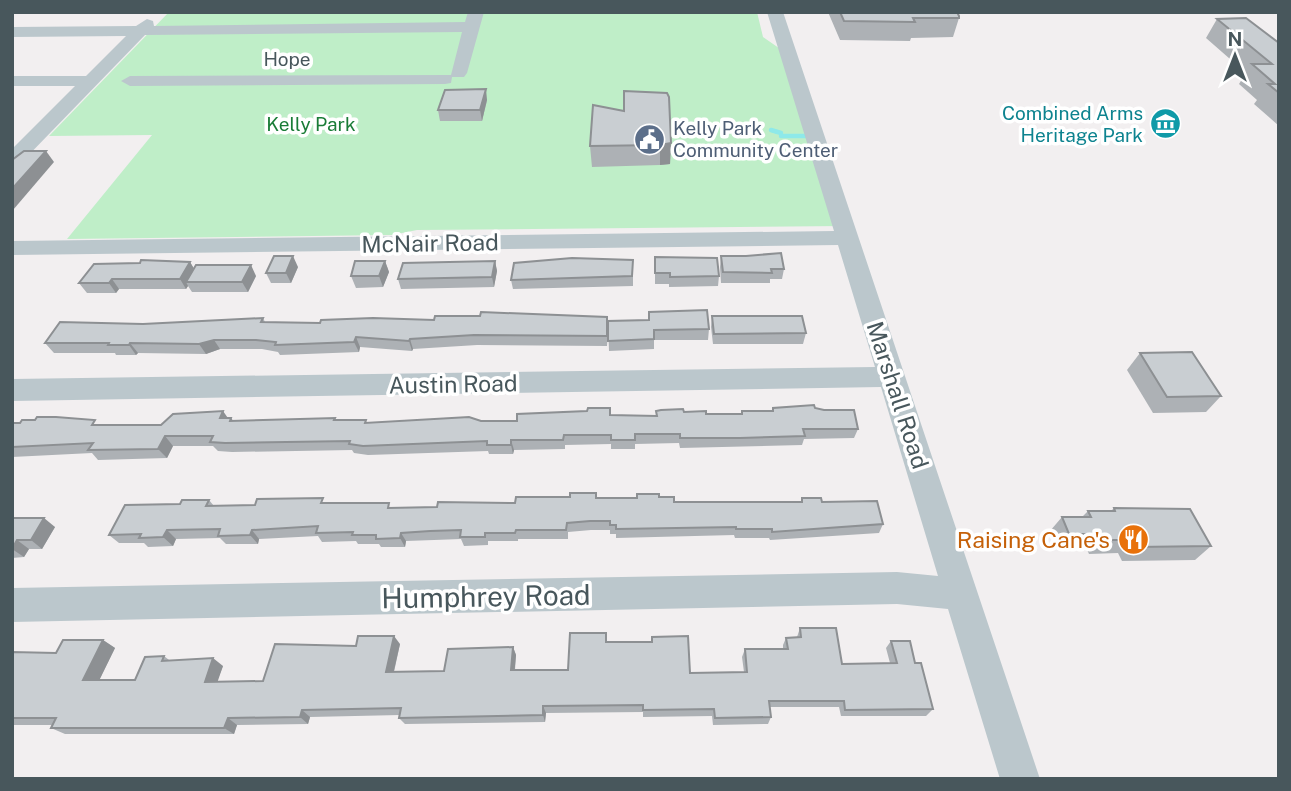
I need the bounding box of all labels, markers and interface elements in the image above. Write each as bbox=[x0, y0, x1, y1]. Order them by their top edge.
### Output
north arrow bbox=[1200, 21, 1270, 91]
text: N bbox=[1228, 28, 1242, 50]
street label: Hope bbox=[263, 48, 311, 70]
place label: Combined Arms Heritage Park bbox=[1002, 102, 1143, 146]
museum icon: Combined Arms Heritage Park bbox=[1149, 107, 1183, 141]
park label: Kelly Park bbox=[266, 113, 356, 135]
place label: Kelly Park Community Center bbox=[673, 117, 838, 161]
public building icon: Kelly Park Community Center bbox=[633, 122, 667, 156]
street label: McNair Road bbox=[361, 228, 499, 258]
street label: Marshall Road bbox=[861, 318, 935, 472]
street label: Austin Road bbox=[388, 369, 518, 399]
restaurant icon: Raising Cane's bbox=[1116, 522, 1150, 556]
place label: Raising Cane's bbox=[957, 526, 1110, 553]
street label: Humphrey Road bbox=[381, 578, 591, 614]

